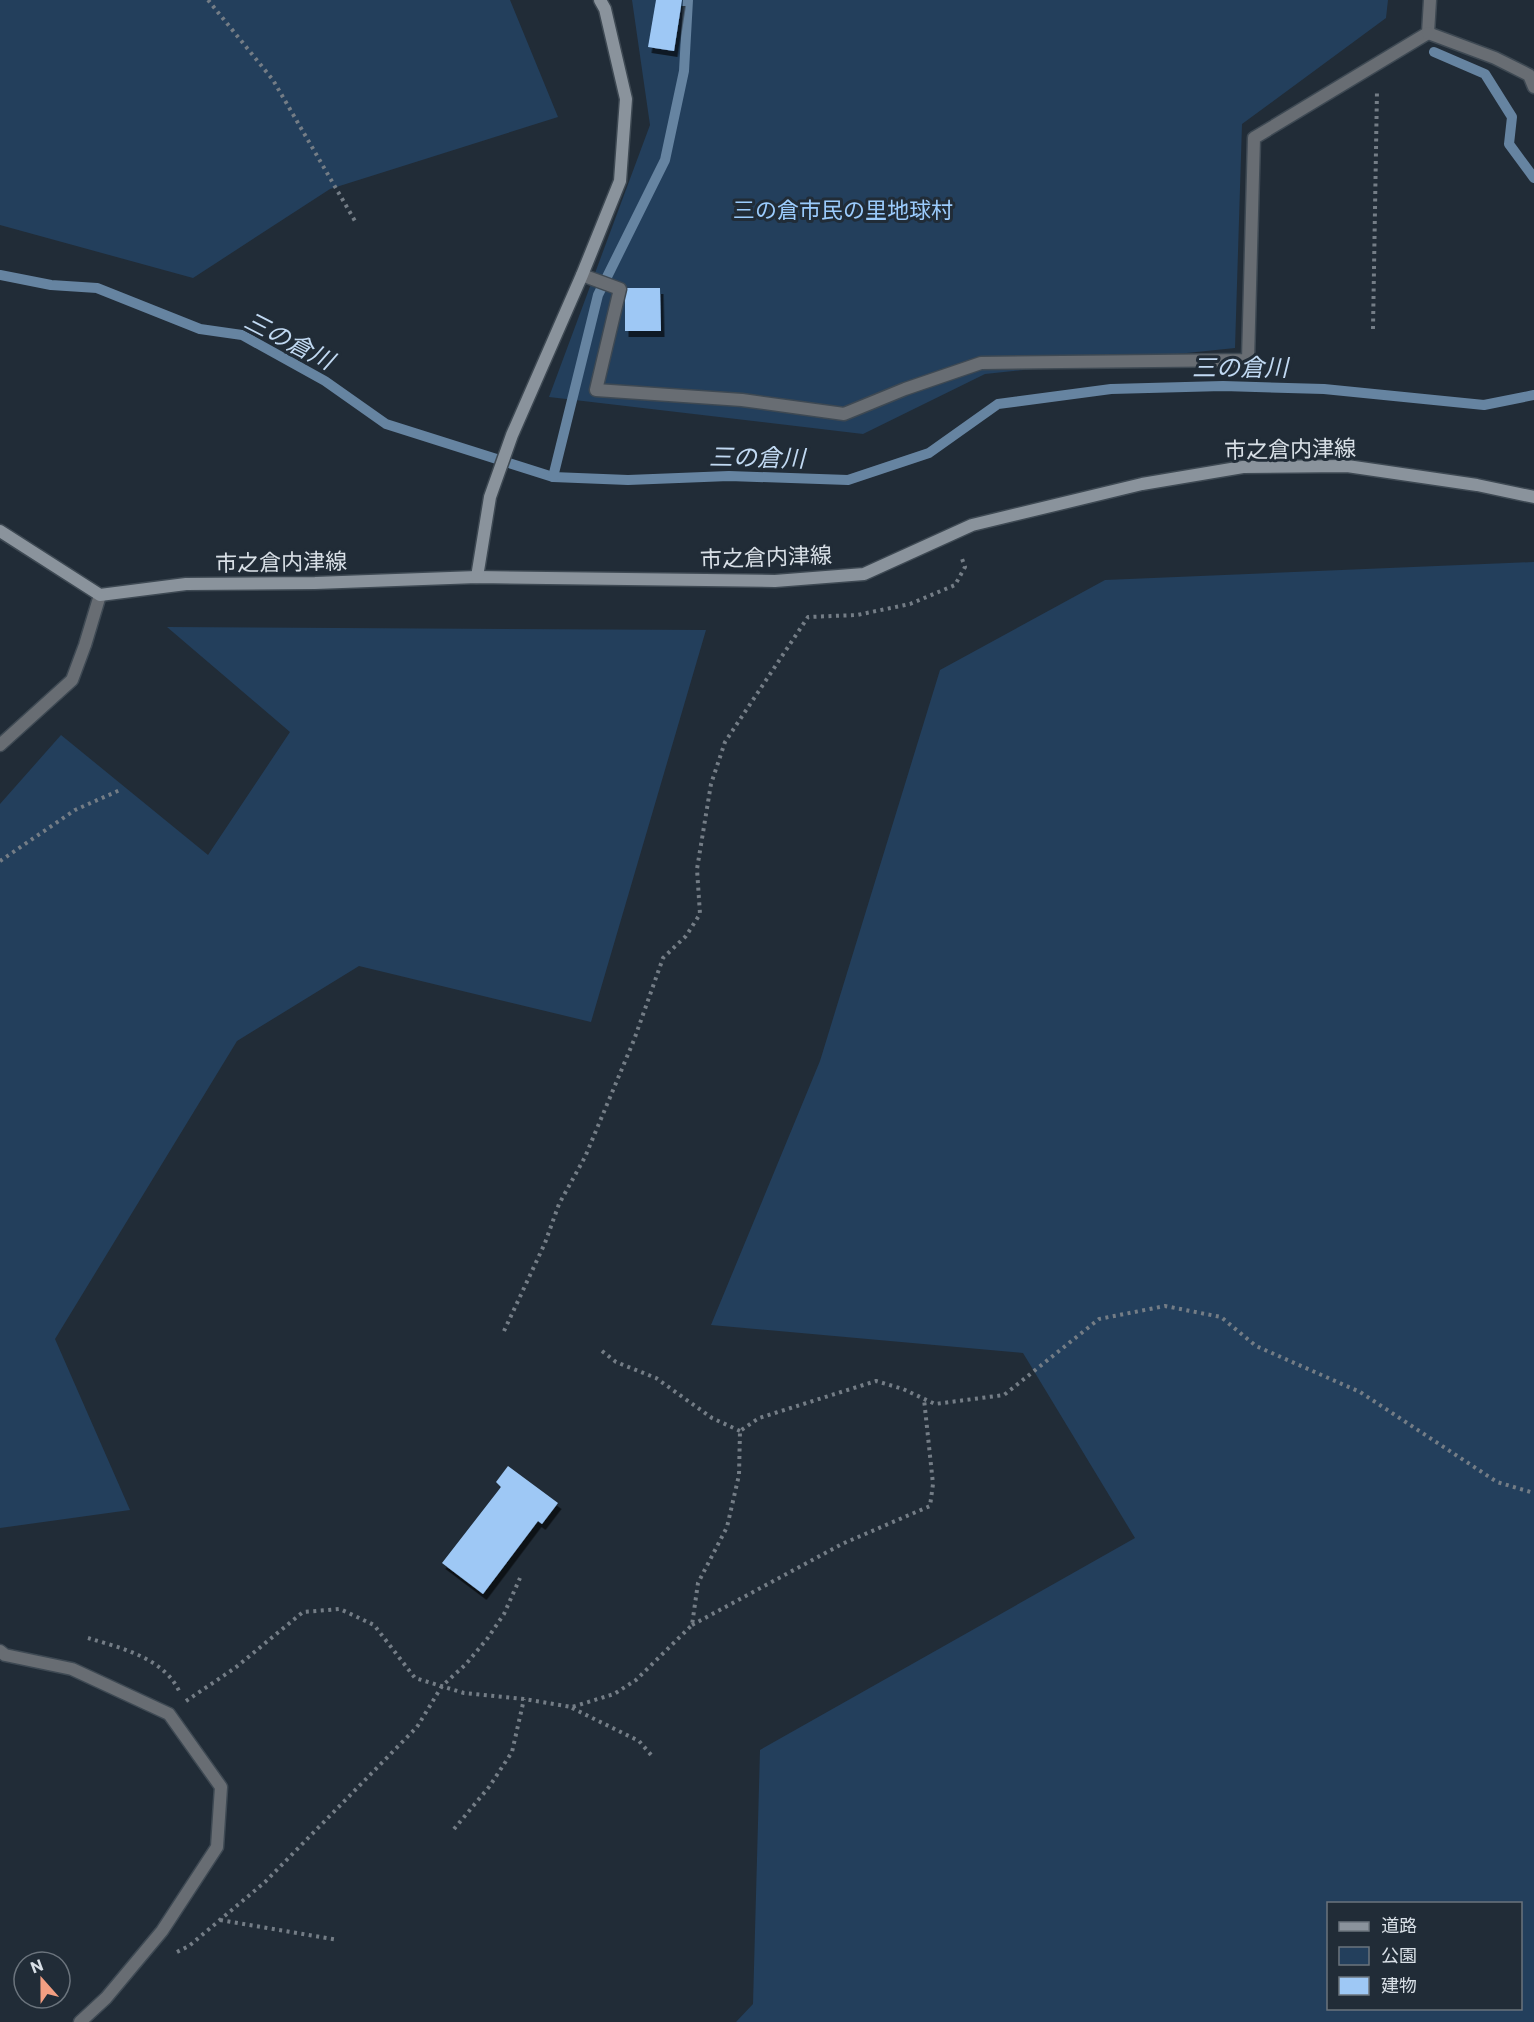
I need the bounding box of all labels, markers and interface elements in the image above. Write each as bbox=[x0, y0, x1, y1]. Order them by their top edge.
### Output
park label: 三の倉市民の里地球村 bbox=[733, 196, 953, 223]
water label: 三の倉川 bbox=[240, 305, 342, 376]
water label: 三の倉川 bbox=[1192, 352, 1291, 381]
street label: 市之倉内津線 bbox=[1224, 434, 1356, 463]
water label: 三の倉川 bbox=[709, 441, 808, 472]
street label: 市之倉内津線 bbox=[700, 541, 832, 572]
street label: 市之倉内津線 bbox=[215, 547, 347, 576]
legend bbox=[1327, 1902, 1522, 2010]
text: 道路 bbox=[1381, 1914, 1417, 1936]
text: 公園 bbox=[1381, 1944, 1417, 1966]
north arrow bbox=[12, 1950, 72, 2010]
text: N bbox=[27, 1955, 45, 1977]
text: 建物 bbox=[1381, 1974, 1417, 1996]

